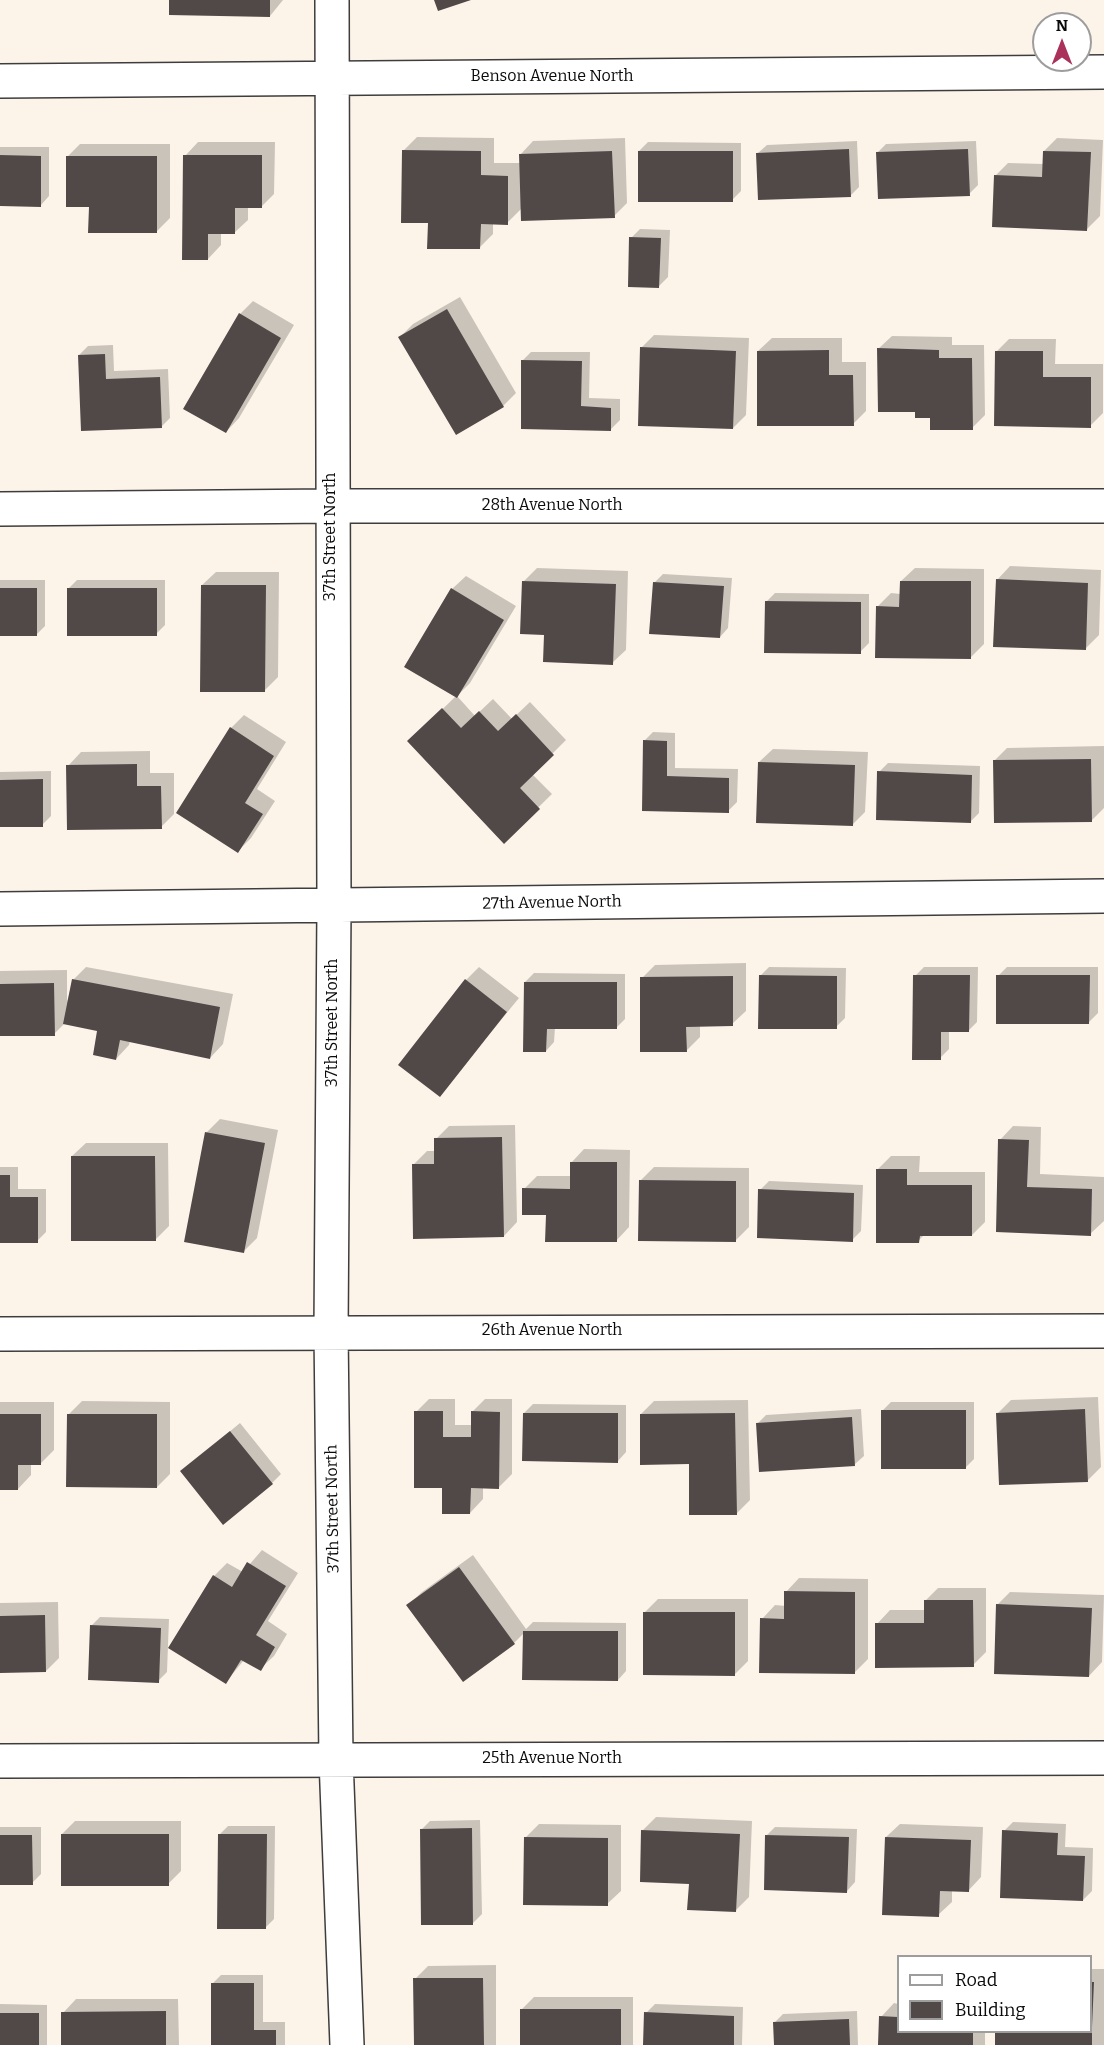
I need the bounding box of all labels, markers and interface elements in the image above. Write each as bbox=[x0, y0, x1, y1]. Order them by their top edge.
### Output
north arrow bbox=[1032, 12, 1092, 72]
text: N bbox=[1056, 16, 1068, 35]
street label: Benson Avenue North bbox=[471, 67, 633, 87]
street label: 37th Street North bbox=[321, 473, 341, 601]
street label: 28th Avenue North bbox=[482, 496, 622, 516]
street label: 27th Avenue North bbox=[482, 892, 622, 914]
street label: 37th Street North bbox=[323, 959, 343, 1087]
street label: 26th Avenue North bbox=[482, 1321, 622, 1341]
street label: 37th Street North bbox=[322, 1445, 344, 1573]
street label: 25th Avenue North bbox=[482, 1749, 622, 1769]
legend bbox=[897, 1955, 1092, 2033]
text: Road bbox=[955, 1969, 997, 1991]
text: Building bbox=[955, 1999, 1026, 2021]

